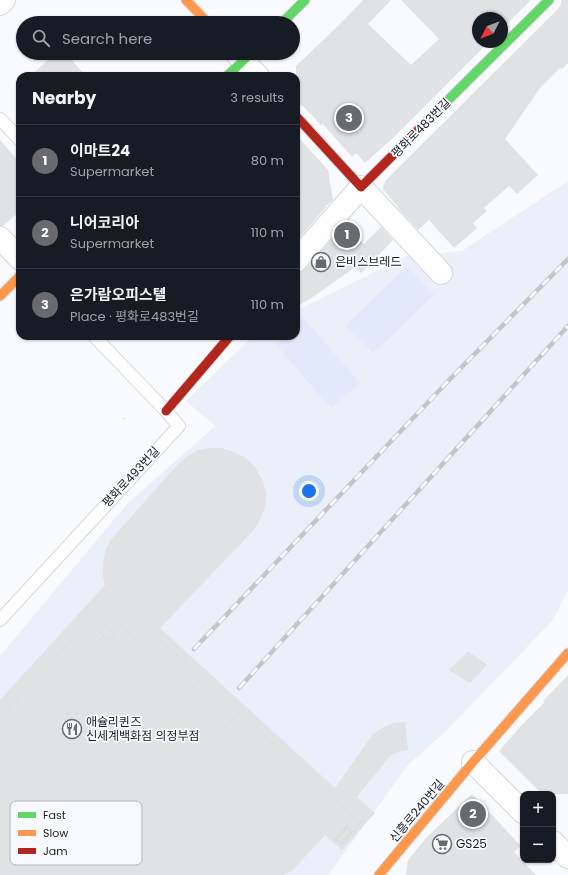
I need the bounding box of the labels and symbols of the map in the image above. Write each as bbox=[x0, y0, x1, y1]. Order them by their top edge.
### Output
north arrow bbox=[472, 12, 508, 48]
street label: 평화로483번길 bbox=[387, 94, 454, 161]
pin: 3 bbox=[336, 103, 362, 133]
pin: 1 bbox=[334, 220, 360, 250]
shop icon: 은비스브레드 bbox=[310, 251, 332, 273]
place label: 은비스브레드 bbox=[335, 253, 401, 270]
street label: 평화로493번길 bbox=[98, 443, 163, 511]
your location bbox=[299, 481, 319, 501]
place label: 애슐리퀸즈 신세계백화점 의정부점 bbox=[86, 713, 200, 744]
restaurant icon: 애슐리퀸즈 신세계백화점 의정부점 bbox=[61, 718, 83, 740]
street label: 신흥로240번길 bbox=[385, 776, 448, 846]
pin: 2 bbox=[460, 799, 486, 829]
legend bbox=[10, 801, 142, 865]
text: Fast bbox=[43, 807, 66, 823]
text: Slow bbox=[43, 825, 68, 841]
supermarket icon: GS25 bbox=[431, 833, 453, 855]
place label: GS25 bbox=[456, 835, 487, 852]
text: Jam bbox=[43, 843, 68, 859]

